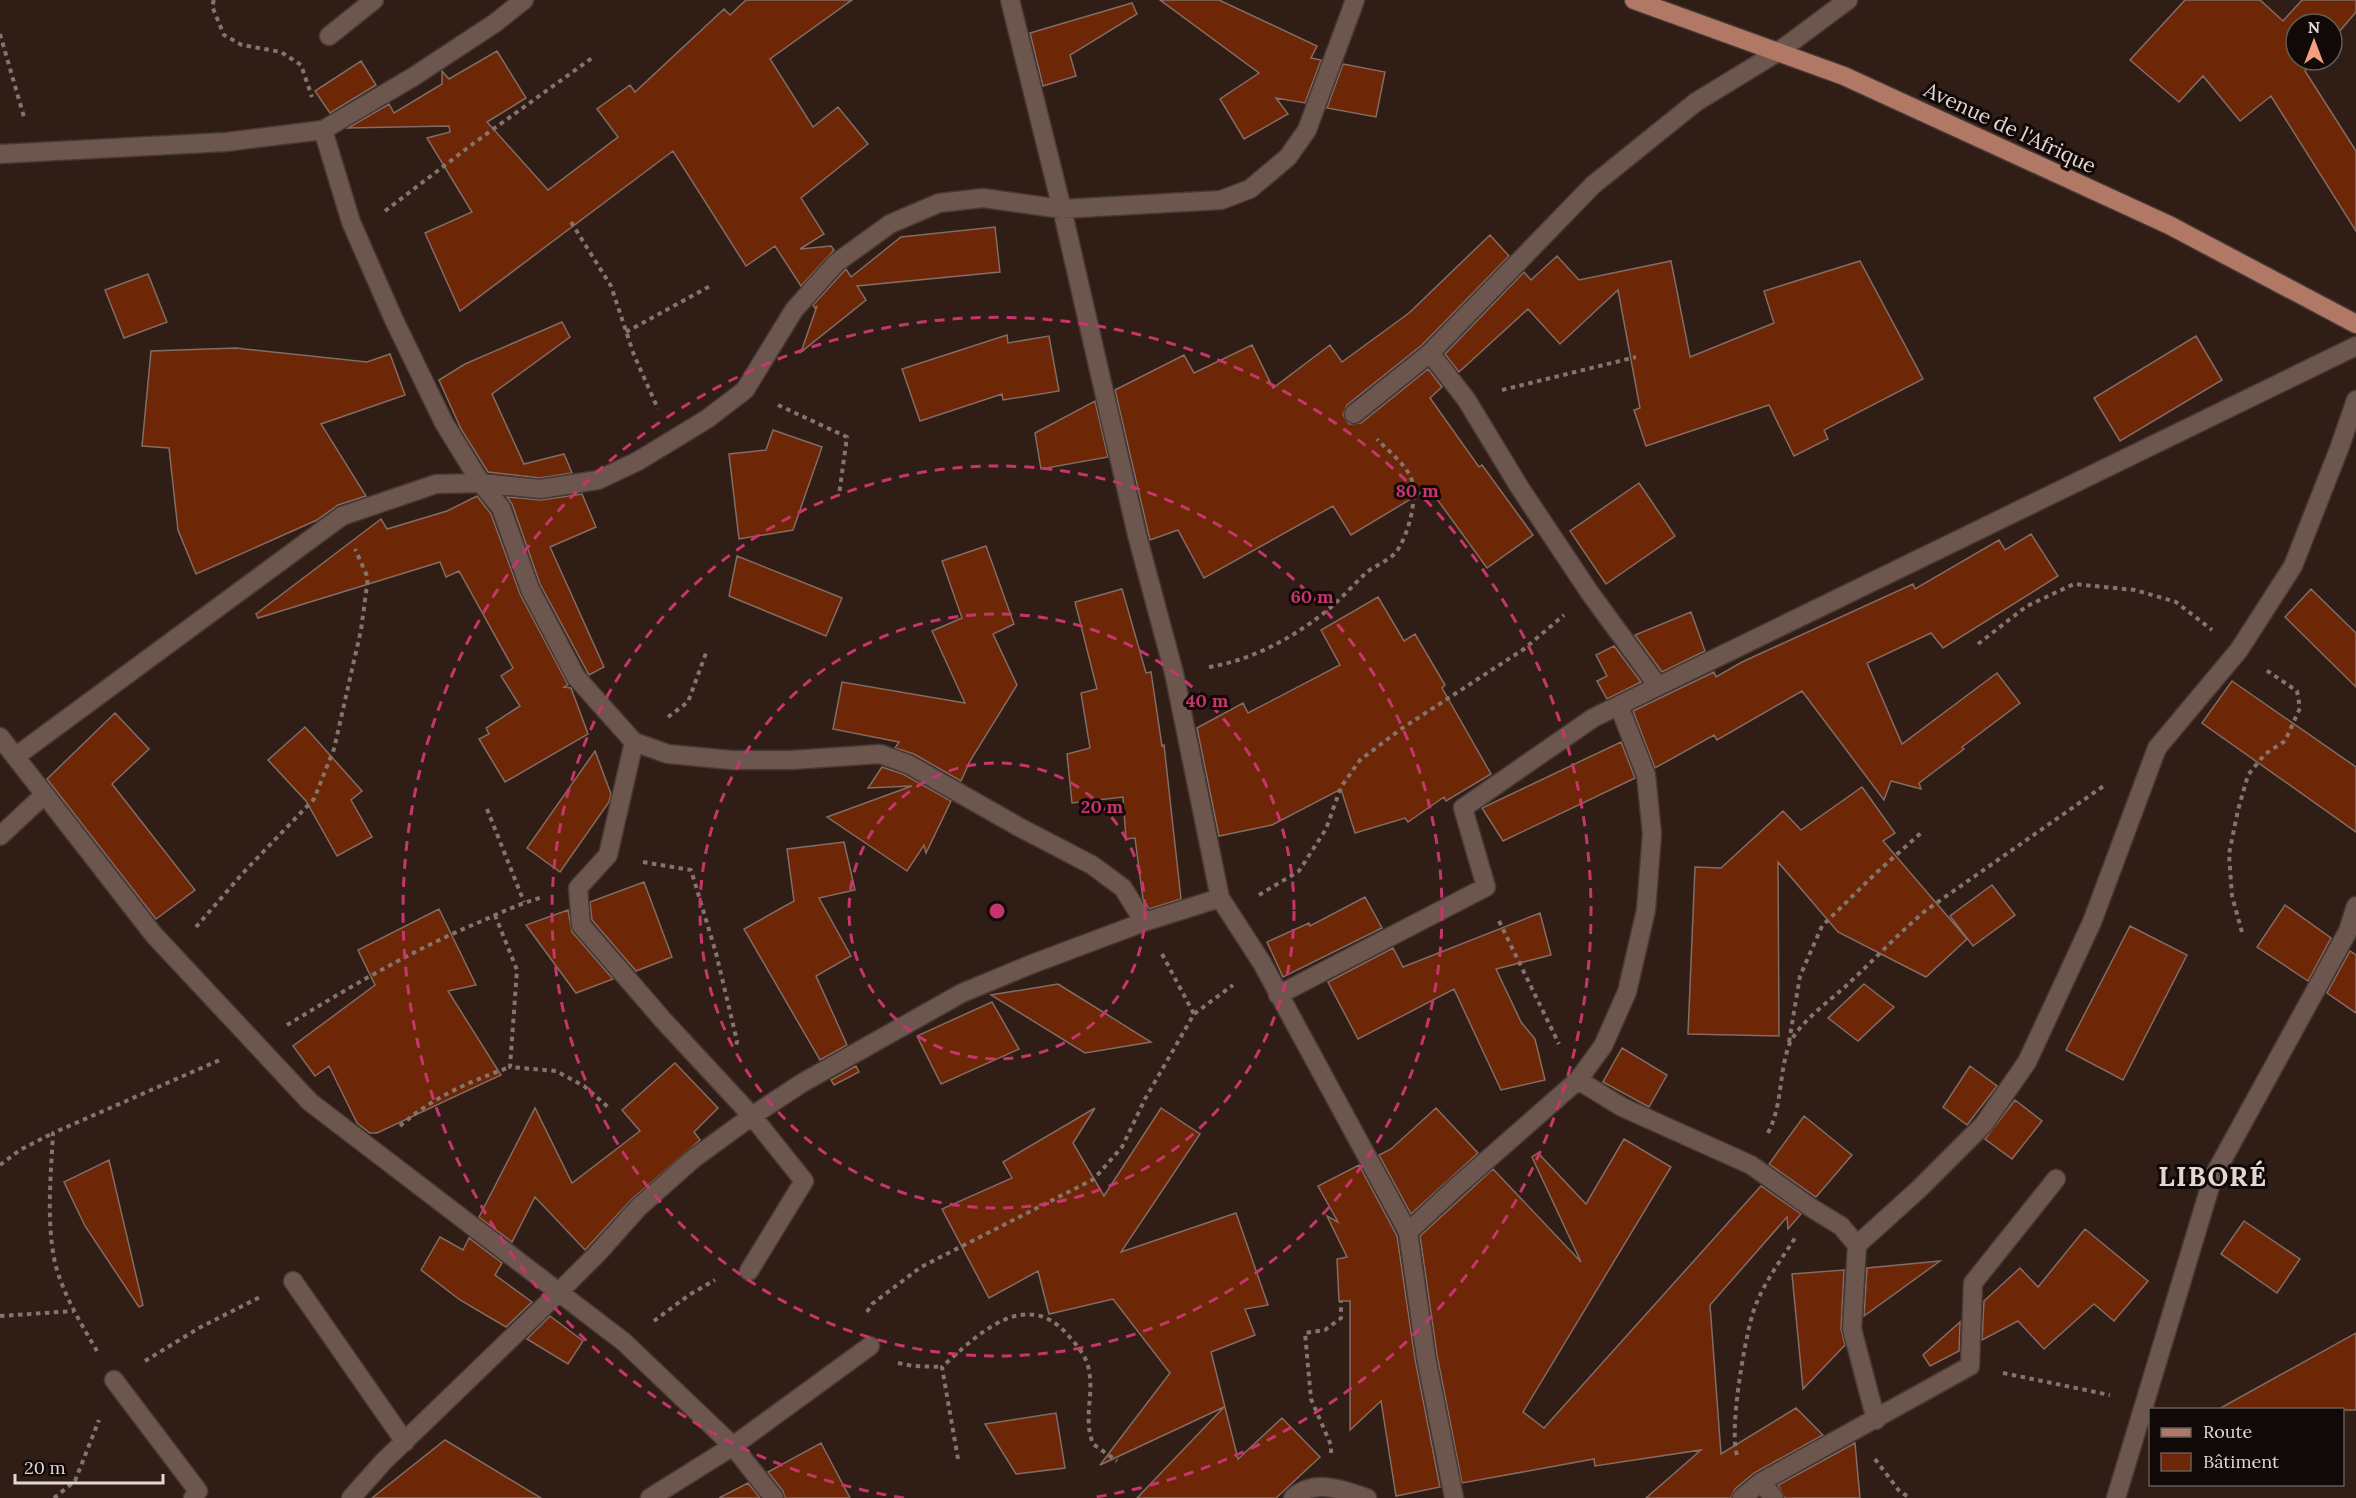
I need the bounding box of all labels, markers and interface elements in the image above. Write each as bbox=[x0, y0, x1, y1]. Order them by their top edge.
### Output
north arrow bbox=[2284, 12, 2344, 72]
text: N bbox=[2308, 17, 2320, 37]
street label: Avenue de l'Afrique bbox=[1919, 75, 2100, 179]
text: 80 m bbox=[1395, 479, 1439, 502]
text: 60 m bbox=[1290, 585, 1334, 608]
text: 40 m bbox=[1186, 689, 1229, 712]
text: 20 m bbox=[1081, 795, 1124, 818]
centre of rings bbox=[987, 901, 1007, 921]
district label: LIBORÉ bbox=[2158, 1159, 2268, 1193]
legend bbox=[2149, 1408, 2344, 1486]
text: Route bbox=[2203, 1420, 2252, 1443]
scale bar bbox=[15, 1447, 164, 1485]
text: Bâtiment bbox=[2203, 1450, 2279, 1473]
text: 20 m bbox=[24, 1456, 66, 1479]

